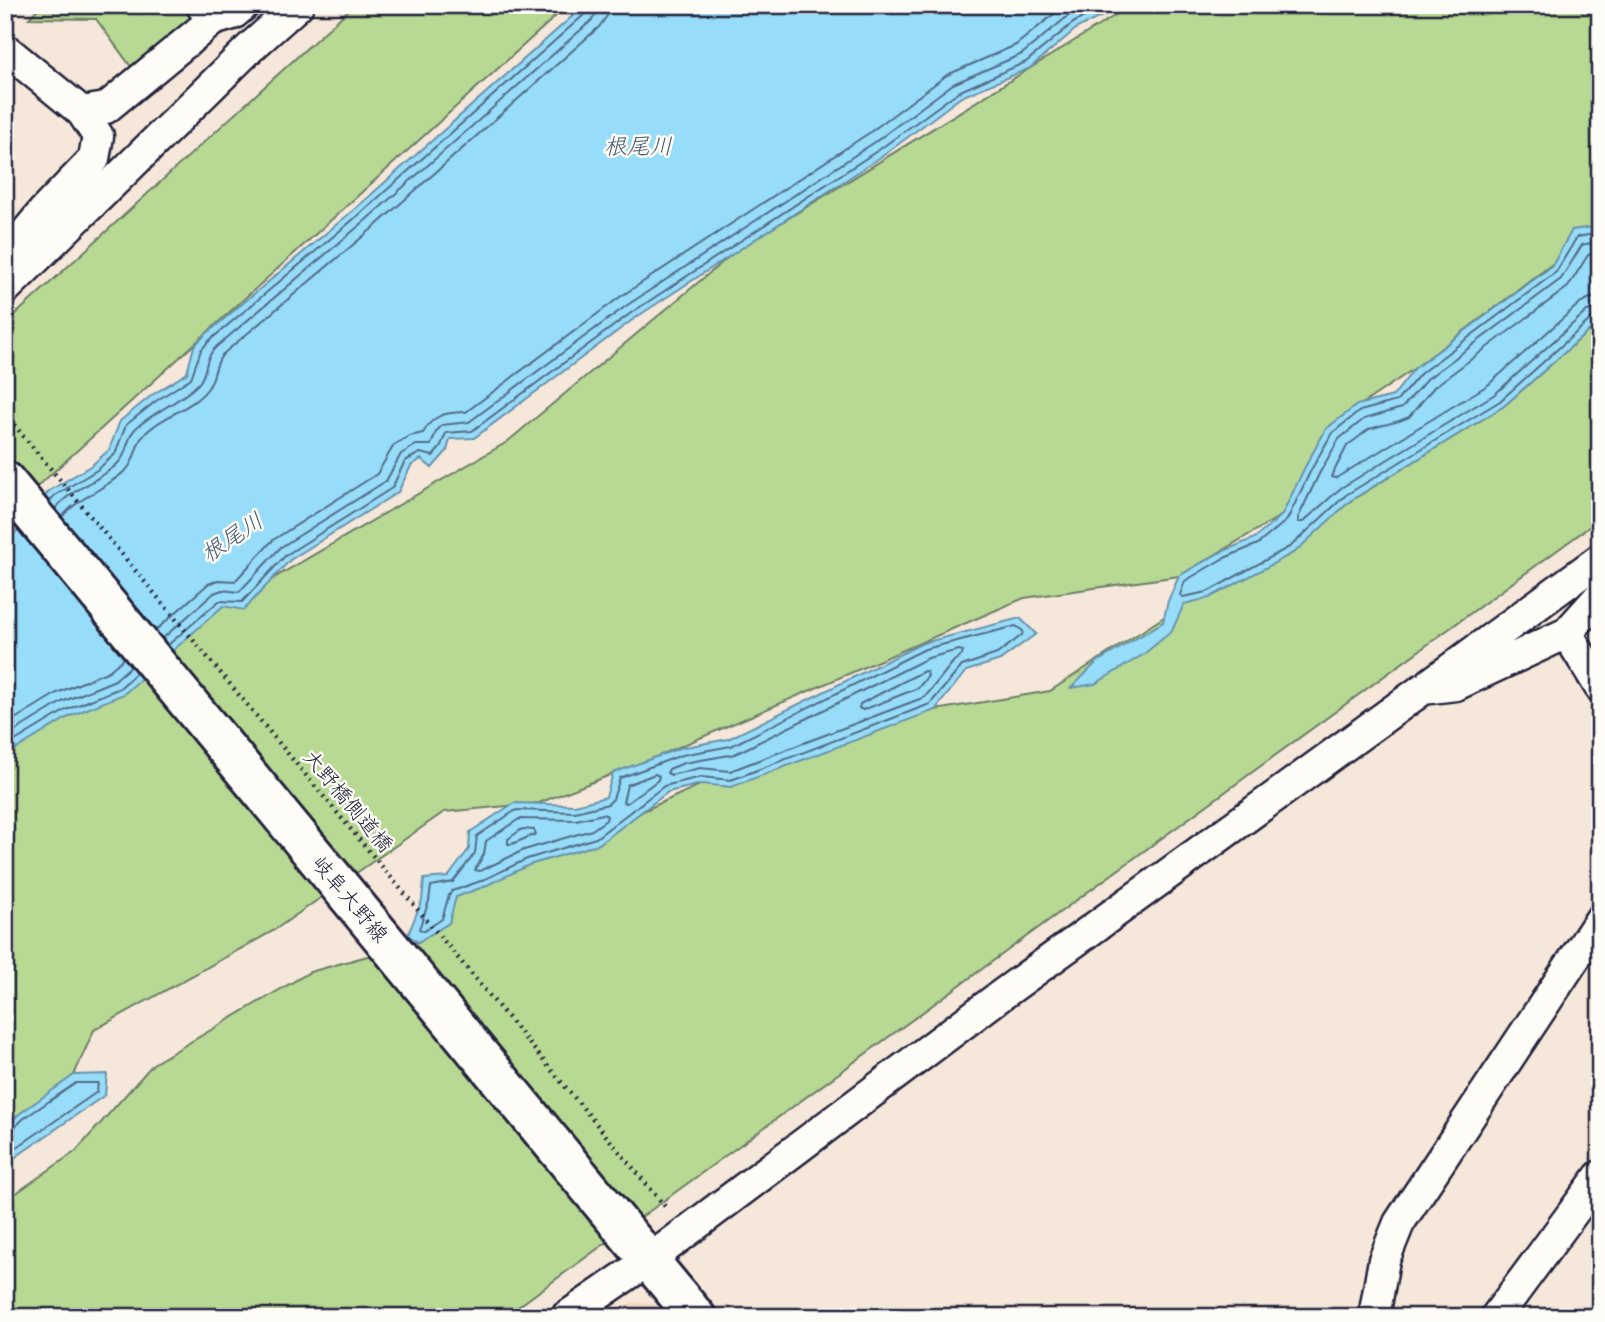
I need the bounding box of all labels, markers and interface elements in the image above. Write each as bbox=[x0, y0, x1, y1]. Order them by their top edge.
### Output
water label: 根尾川 bbox=[604, 133, 673, 163]
water label: 根尾川 bbox=[196, 507, 270, 570]
street label: 大野橋側道橋 bbox=[296, 744, 398, 859]
street label: 岐阜大野線 bbox=[305, 850, 394, 949]

